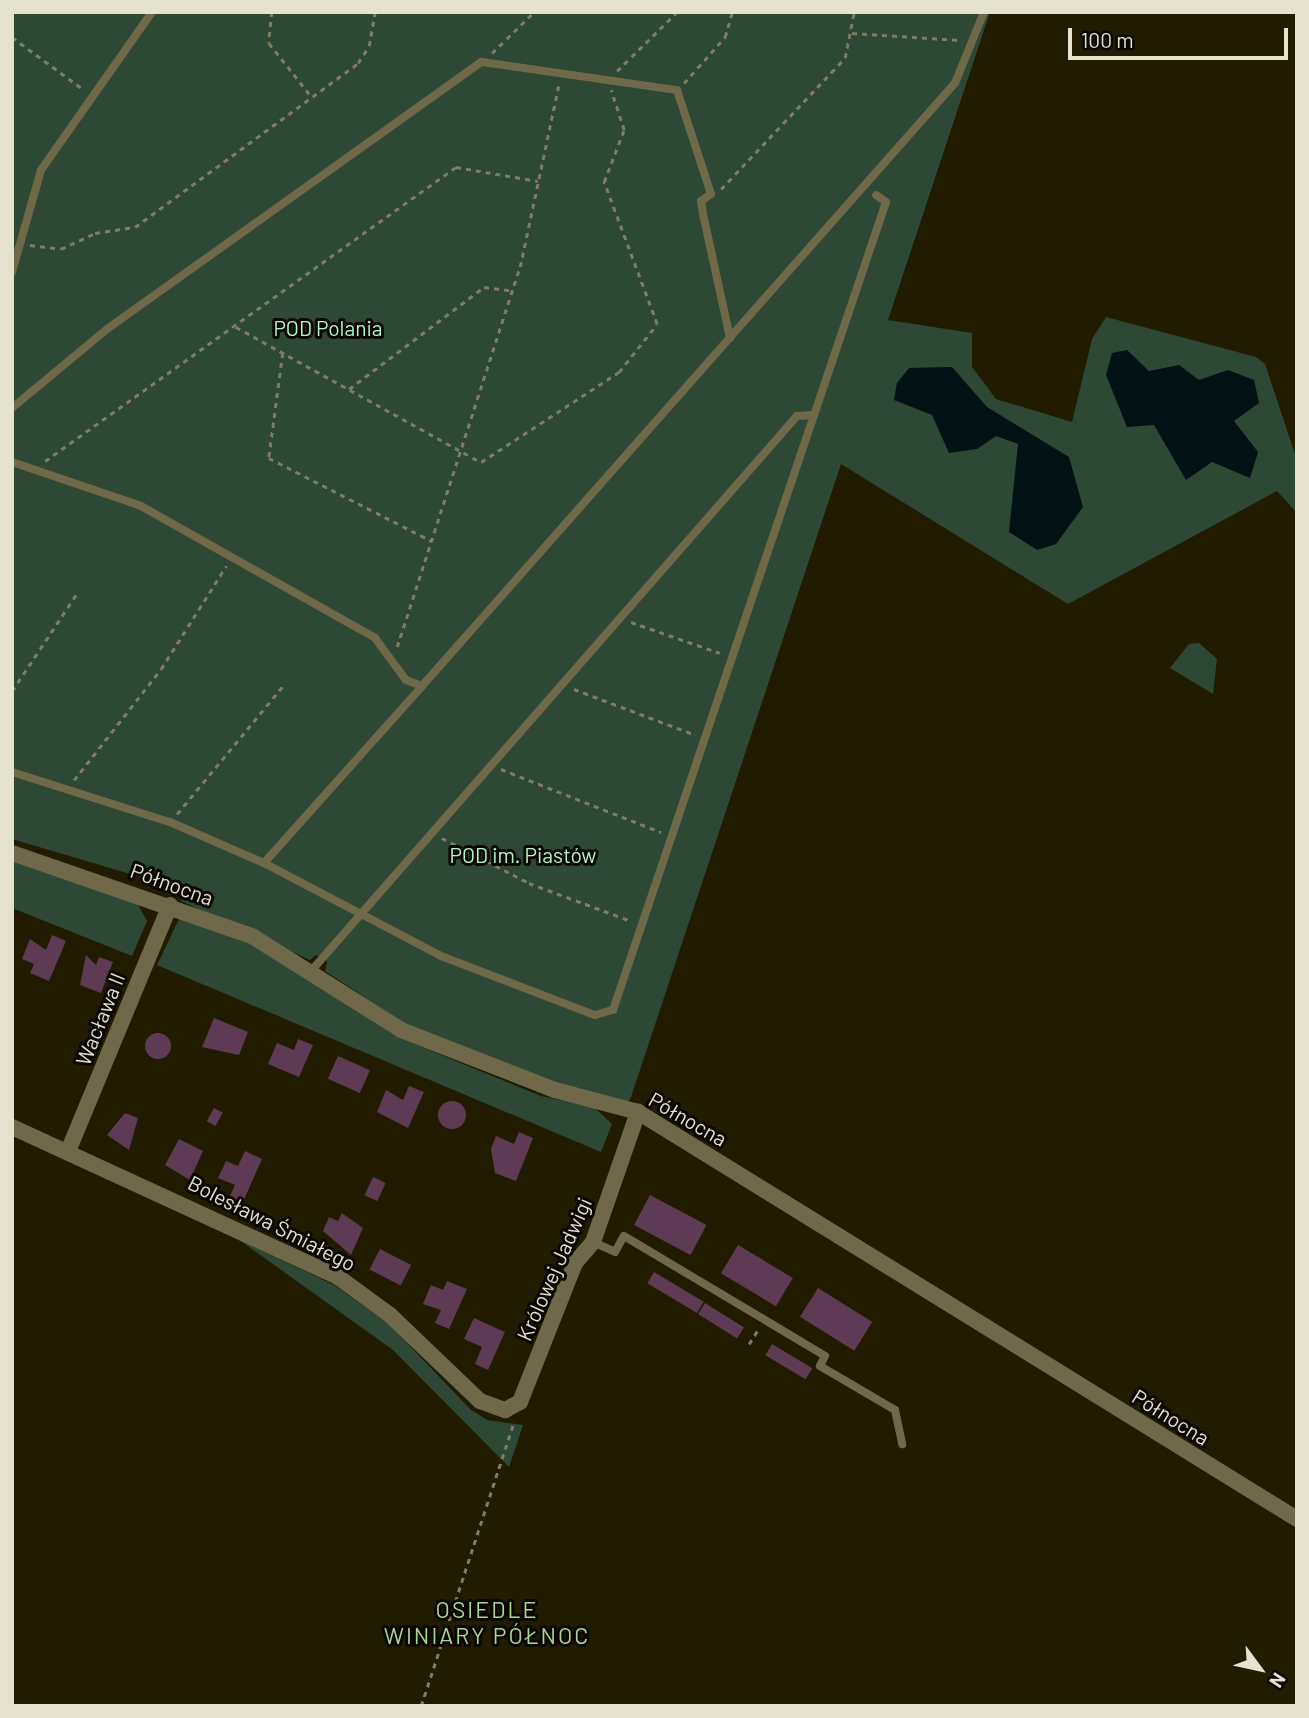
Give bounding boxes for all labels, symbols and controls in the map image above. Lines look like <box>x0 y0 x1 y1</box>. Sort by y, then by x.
scale bar <box>1071 14 1292 58</box>
text: 100 m <box>1081 27 1134 52</box>
park label: POD Polania <box>273 315 383 341</box>
park label: POD im. Piastów <box>450 842 596 868</box>
street label: Północna <box>127 857 217 911</box>
street label: Wacława II <box>70 969 130 1069</box>
street label: Północna <box>644 1087 732 1151</box>
street label: Bolesława Śmiałego <box>184 1170 360 1276</box>
street label: Królowej Jadwigi <box>511 1193 597 1345</box>
street label: Północna <box>1128 1384 1214 1450</box>
district label: OSIEDLE WINIARY PÓŁNOC <box>385 1595 589 1649</box>
north arrow <box>1225 1634 1295 1704</box>
text: N <box>1265 1669 1291 1692</box>

